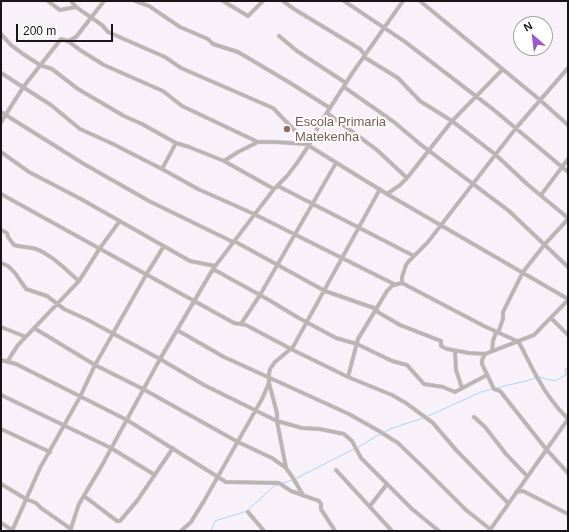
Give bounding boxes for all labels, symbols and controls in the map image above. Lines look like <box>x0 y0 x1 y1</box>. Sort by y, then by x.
scale bar <box>18 16 115 42</box>
north arrow <box>513 16 553 56</box>
text: N <box>522 19 534 33</box>
text: 200 m <box>23 24 56 38</box>
place label: Escola Primaria Matekenha <box>295 114 386 145</box>
marker: Escola Primaria Matekenha <box>282 124 292 134</box>

